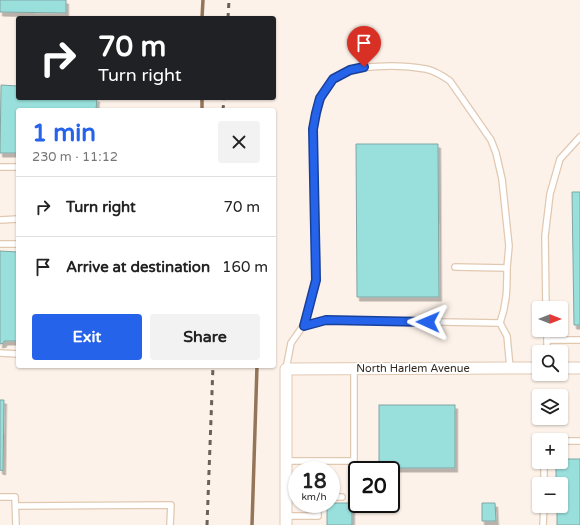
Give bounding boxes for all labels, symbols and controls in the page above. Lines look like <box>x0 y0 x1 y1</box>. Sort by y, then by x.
pin <box>347 26 381 67</box>
text: 70 m <box>98 30 166 64</box>
icon: right <box>32 32 84 84</box>
icon: arrive <box>353 32 375 54</box>
text: Turn right <box>98 64 182 86</box>
text: 1 min <box>32 119 96 148</box>
button: close <box>218 121 260 163</box>
text: 230 m · 11:12 <box>32 149 118 165</box>
icon: right <box>32 196 54 218</box>
text: Turn right <box>66 198 136 216</box>
text: 70 m <box>223 198 260 216</box>
icon: arrive <box>32 256 54 278</box>
text: Arrive at destination <box>66 258 210 276</box>
text: 160 m <box>222 258 268 276</box>
position arrow <box>407 301 449 343</box>
north arrow <box>532 301 568 337</box>
map controls <box>532 301 568 513</box>
button: Exit <box>32 314 142 360</box>
button: Share <box>150 314 260 360</box>
button: search <box>532 345 568 381</box>
street label: North Harlem Avenue <box>356 362 470 375</box>
button: layers <box>532 389 568 425</box>
button: + <box>532 433 568 469</box>
speed limit sign: 20 <box>348 461 400 513</box>
text: 18 <box>301 470 327 494</box>
button: − <box>532 477 568 513</box>
text: km/h <box>301 491 327 503</box>

